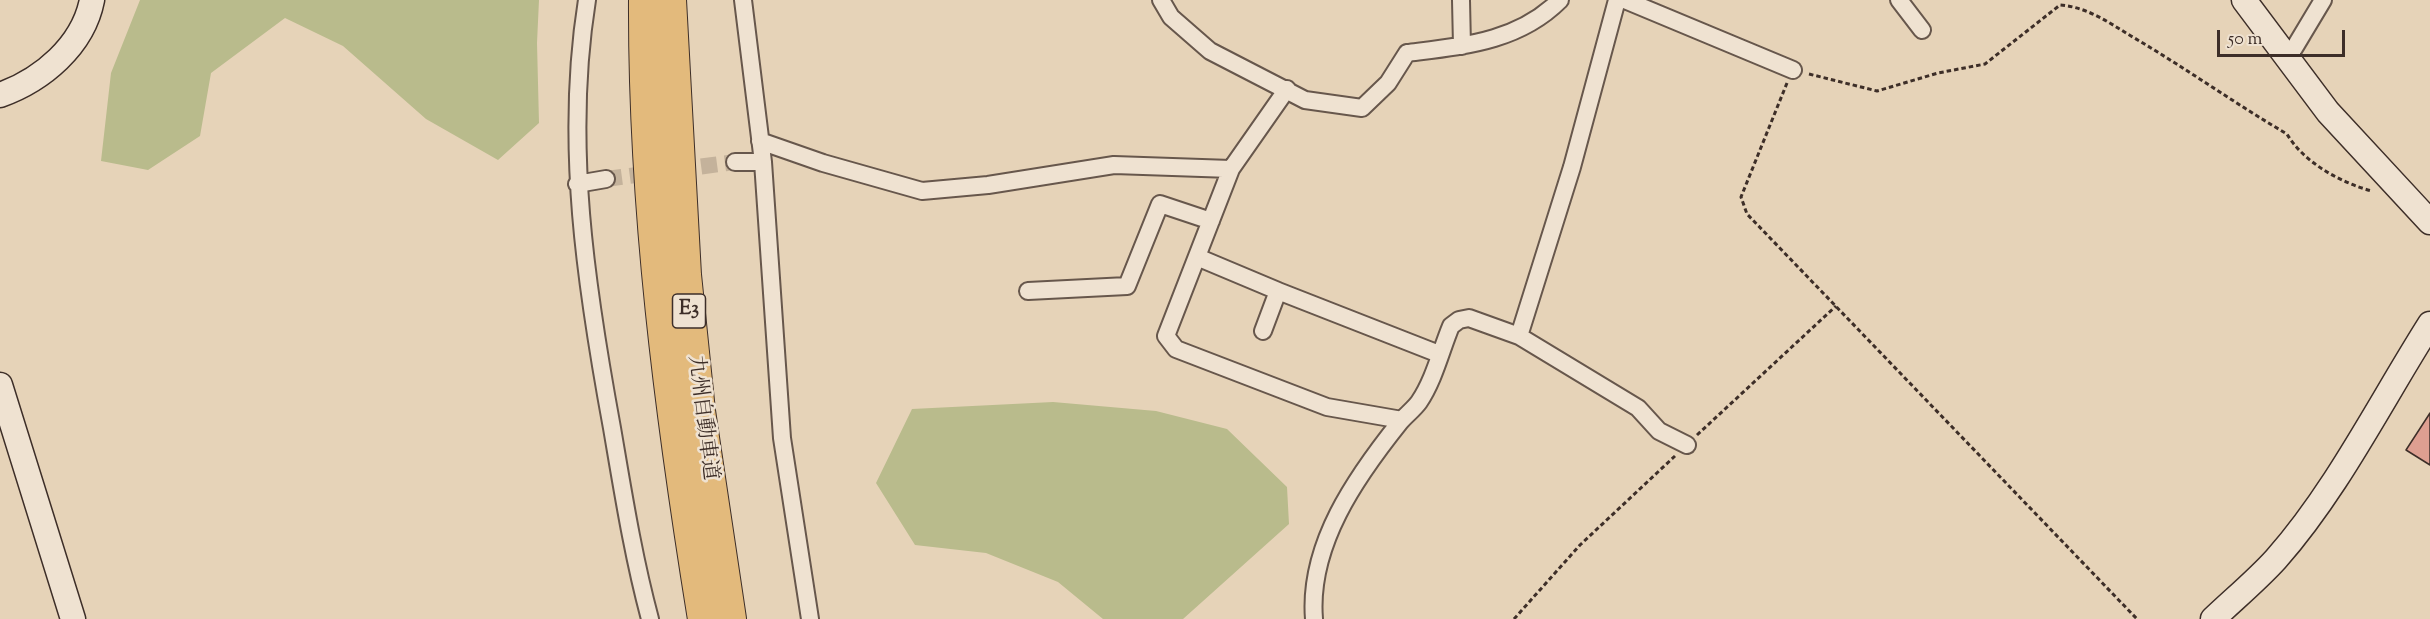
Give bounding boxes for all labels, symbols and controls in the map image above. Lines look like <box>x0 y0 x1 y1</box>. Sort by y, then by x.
scale bar <box>2220 18 2348 56</box>
text: 50 m <box>2228 27 2262 53</box>
road number: E3 <box>672 294 706 328</box>
street label: 九州自動車道 <box>681 354 721 482</box>

